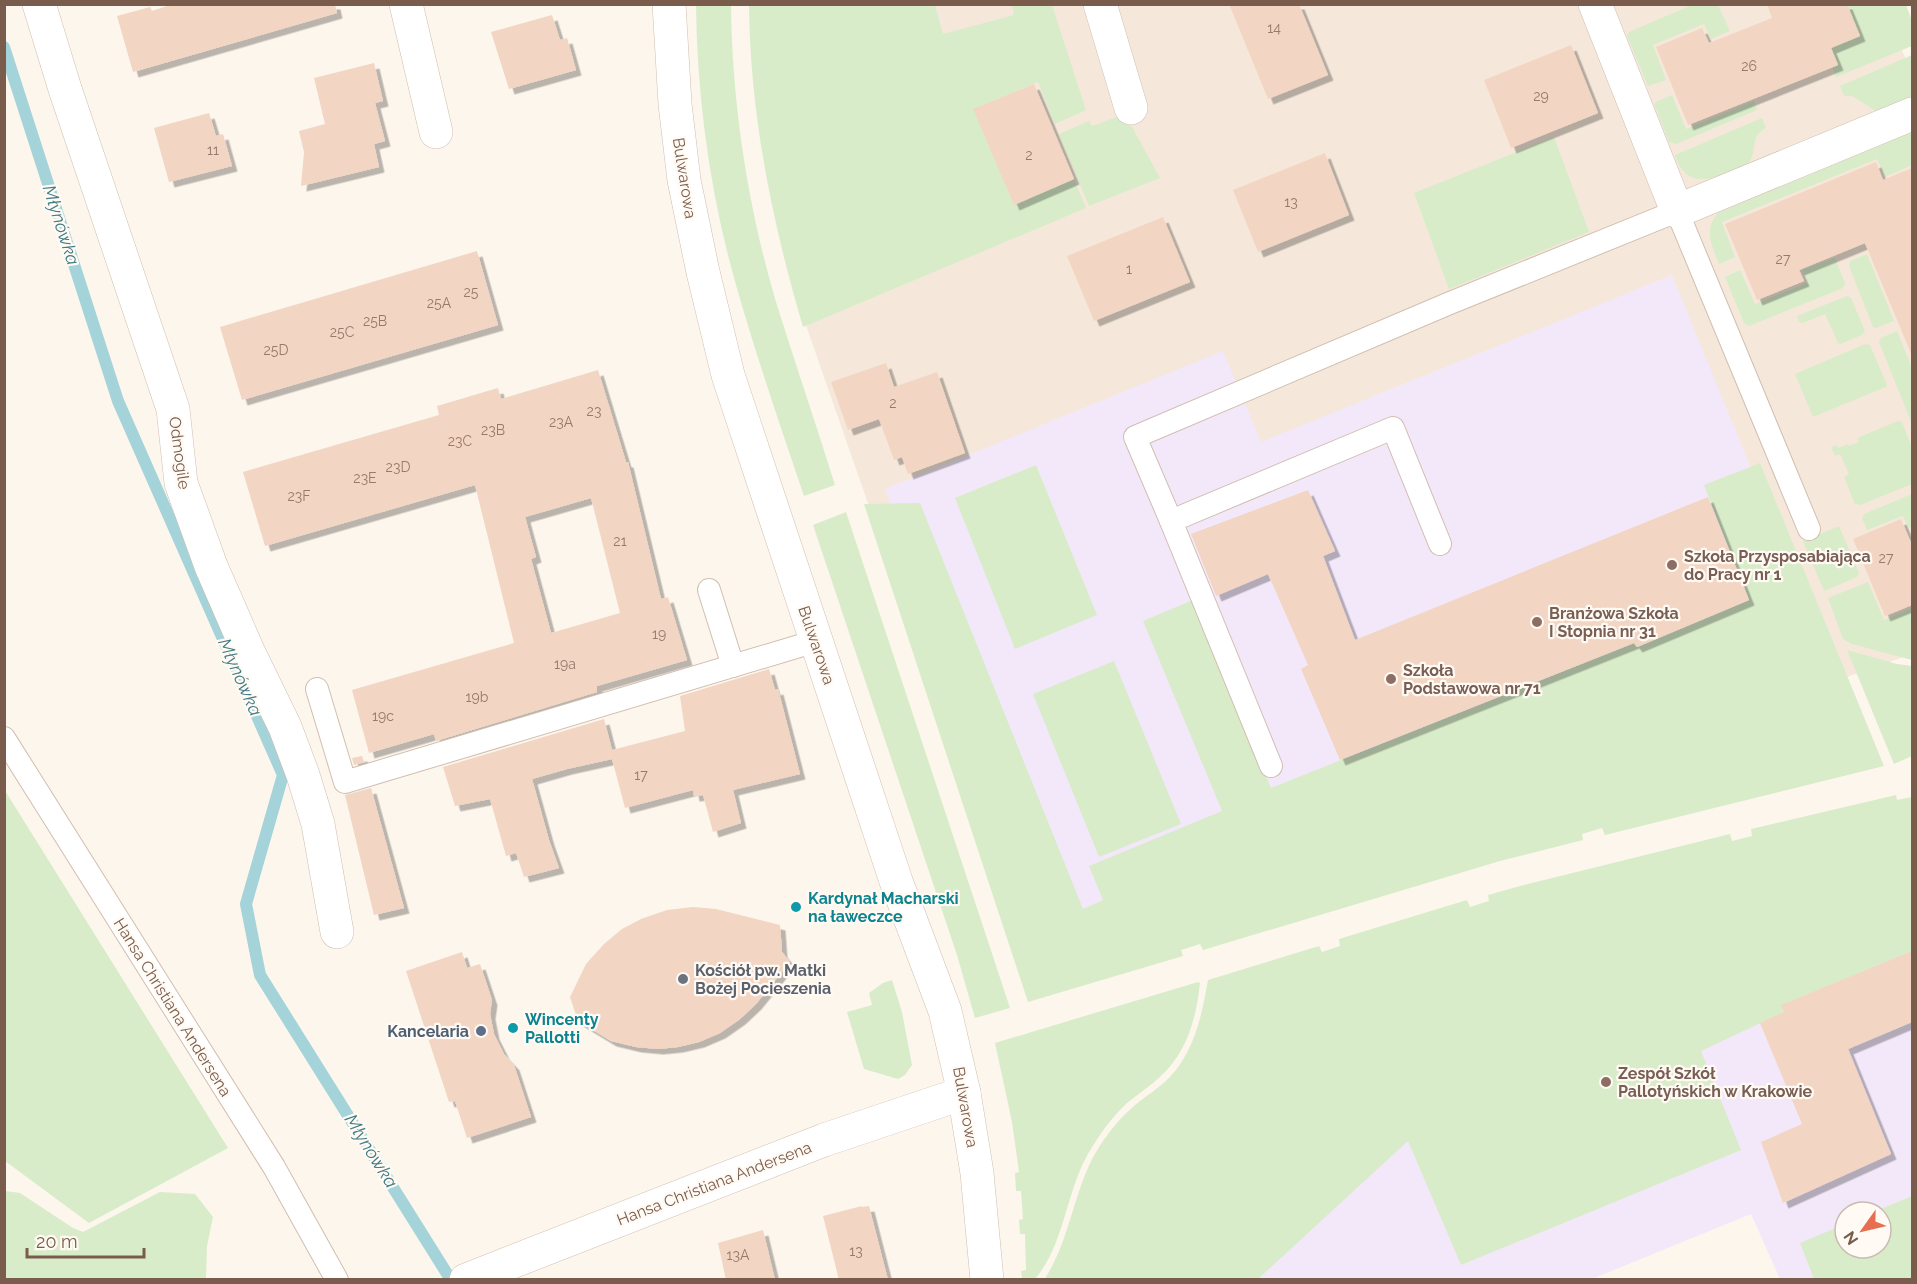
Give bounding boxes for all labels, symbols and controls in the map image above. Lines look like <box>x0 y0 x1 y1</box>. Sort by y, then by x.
house number: 14 <box>1267 20 1281 36</box>
house number: 26 <box>1741 58 1757 74</box>
house number: 29 <box>1533 88 1549 104</box>
street label: Bulwarowa <box>669 136 700 220</box>
house number: 11 <box>207 142 219 158</box>
house number: 2 <box>1025 147 1033 163</box>
water label: Młynówka <box>39 182 84 268</box>
house number: 13 <box>1284 194 1298 210</box>
house number: 27 <box>1776 251 1791 267</box>
house number: 1 <box>1126 261 1132 277</box>
house number: 25 <box>464 284 479 300</box>
house number: 25A <box>427 295 452 311</box>
house number: 25B <box>363 313 387 329</box>
house number: 25C <box>330 324 355 340</box>
house number: 25D <box>264 342 288 358</box>
house number: 2 <box>889 395 897 411</box>
house number: 23 <box>587 403 601 419</box>
house number: 23A <box>549 414 574 430</box>
street label: Odmogile <box>165 415 194 491</box>
house number: 23B <box>481 422 505 438</box>
house number: 23C <box>448 433 473 449</box>
house number: 23D <box>386 459 410 475</box>
house number: 23E <box>353 470 377 486</box>
house number: 23F <box>287 488 311 504</box>
house number: 21 <box>613 533 627 549</box>
place label: Szkoła Przysposabiająca do Pracy nr 1 <box>1684 547 1871 584</box>
house number: 27 <box>1879 550 1894 566</box>
marker: Szkoła Przysposabiająca do Pracy nr 1 <box>1665 558 1679 572</box>
street label: Bulwarowa <box>794 603 839 687</box>
place label: Branżowa Szkoła I Stopnia nr 31 <box>1549 604 1679 641</box>
marker: Branżowa Szkoła I Stopnia nr 31 <box>1530 615 1544 629</box>
house number: 19 <box>652 626 666 642</box>
water label: Młynówka <box>214 635 267 719</box>
house number: 19a <box>554 656 576 672</box>
place label: Szkoła Podstawowa nr 71 <box>1403 661 1541 698</box>
marker: Szkoła Podstawowa nr 71 <box>1384 672 1398 686</box>
house number: 19b <box>466 689 489 705</box>
house number: 19c <box>372 708 394 724</box>
house number: 17 <box>634 767 648 783</box>
place label: Kardynał Macharski na ławeczce <box>808 889 959 926</box>
marker: Kardynał Macharski na ławeczce <box>789 900 803 914</box>
street label: Hansa Christiana Andersena <box>110 914 235 1100</box>
place label: Kościół pw. Matki Bożej Pocieszenia <box>695 961 831 998</box>
marker: Kościół pw. Matki Bożej Pocieszenia <box>676 972 690 986</box>
place label: Wincenty Pallotti <box>525 1010 599 1047</box>
marker: Wincenty Pallotti <box>506 1021 520 1035</box>
place label: Kancelaria <box>387 1022 469 1041</box>
marker: Kancelaria <box>474 1024 488 1038</box>
place label: Zespół Szkół Pallotyńskich w Krakowie <box>1618 1064 1813 1101</box>
street label: Bulwarowa <box>949 1065 982 1149</box>
marker: Zespół Szkół Pallotyńskich w Krakowie <box>1599 1075 1613 1089</box>
water label: Młynówka <box>341 1110 402 1192</box>
street label: Hansa Christiana Andersena <box>614 1138 814 1229</box>
north arrow <box>1833 1200 1893 1260</box>
scale bar <box>27 1221 144 1259</box>
text: N <box>1840 1228 1862 1248</box>
text: 20 m <box>36 1231 78 1252</box>
house number: 13 <box>849 1243 863 1259</box>
house number: 13A <box>727 1247 750 1263</box>

